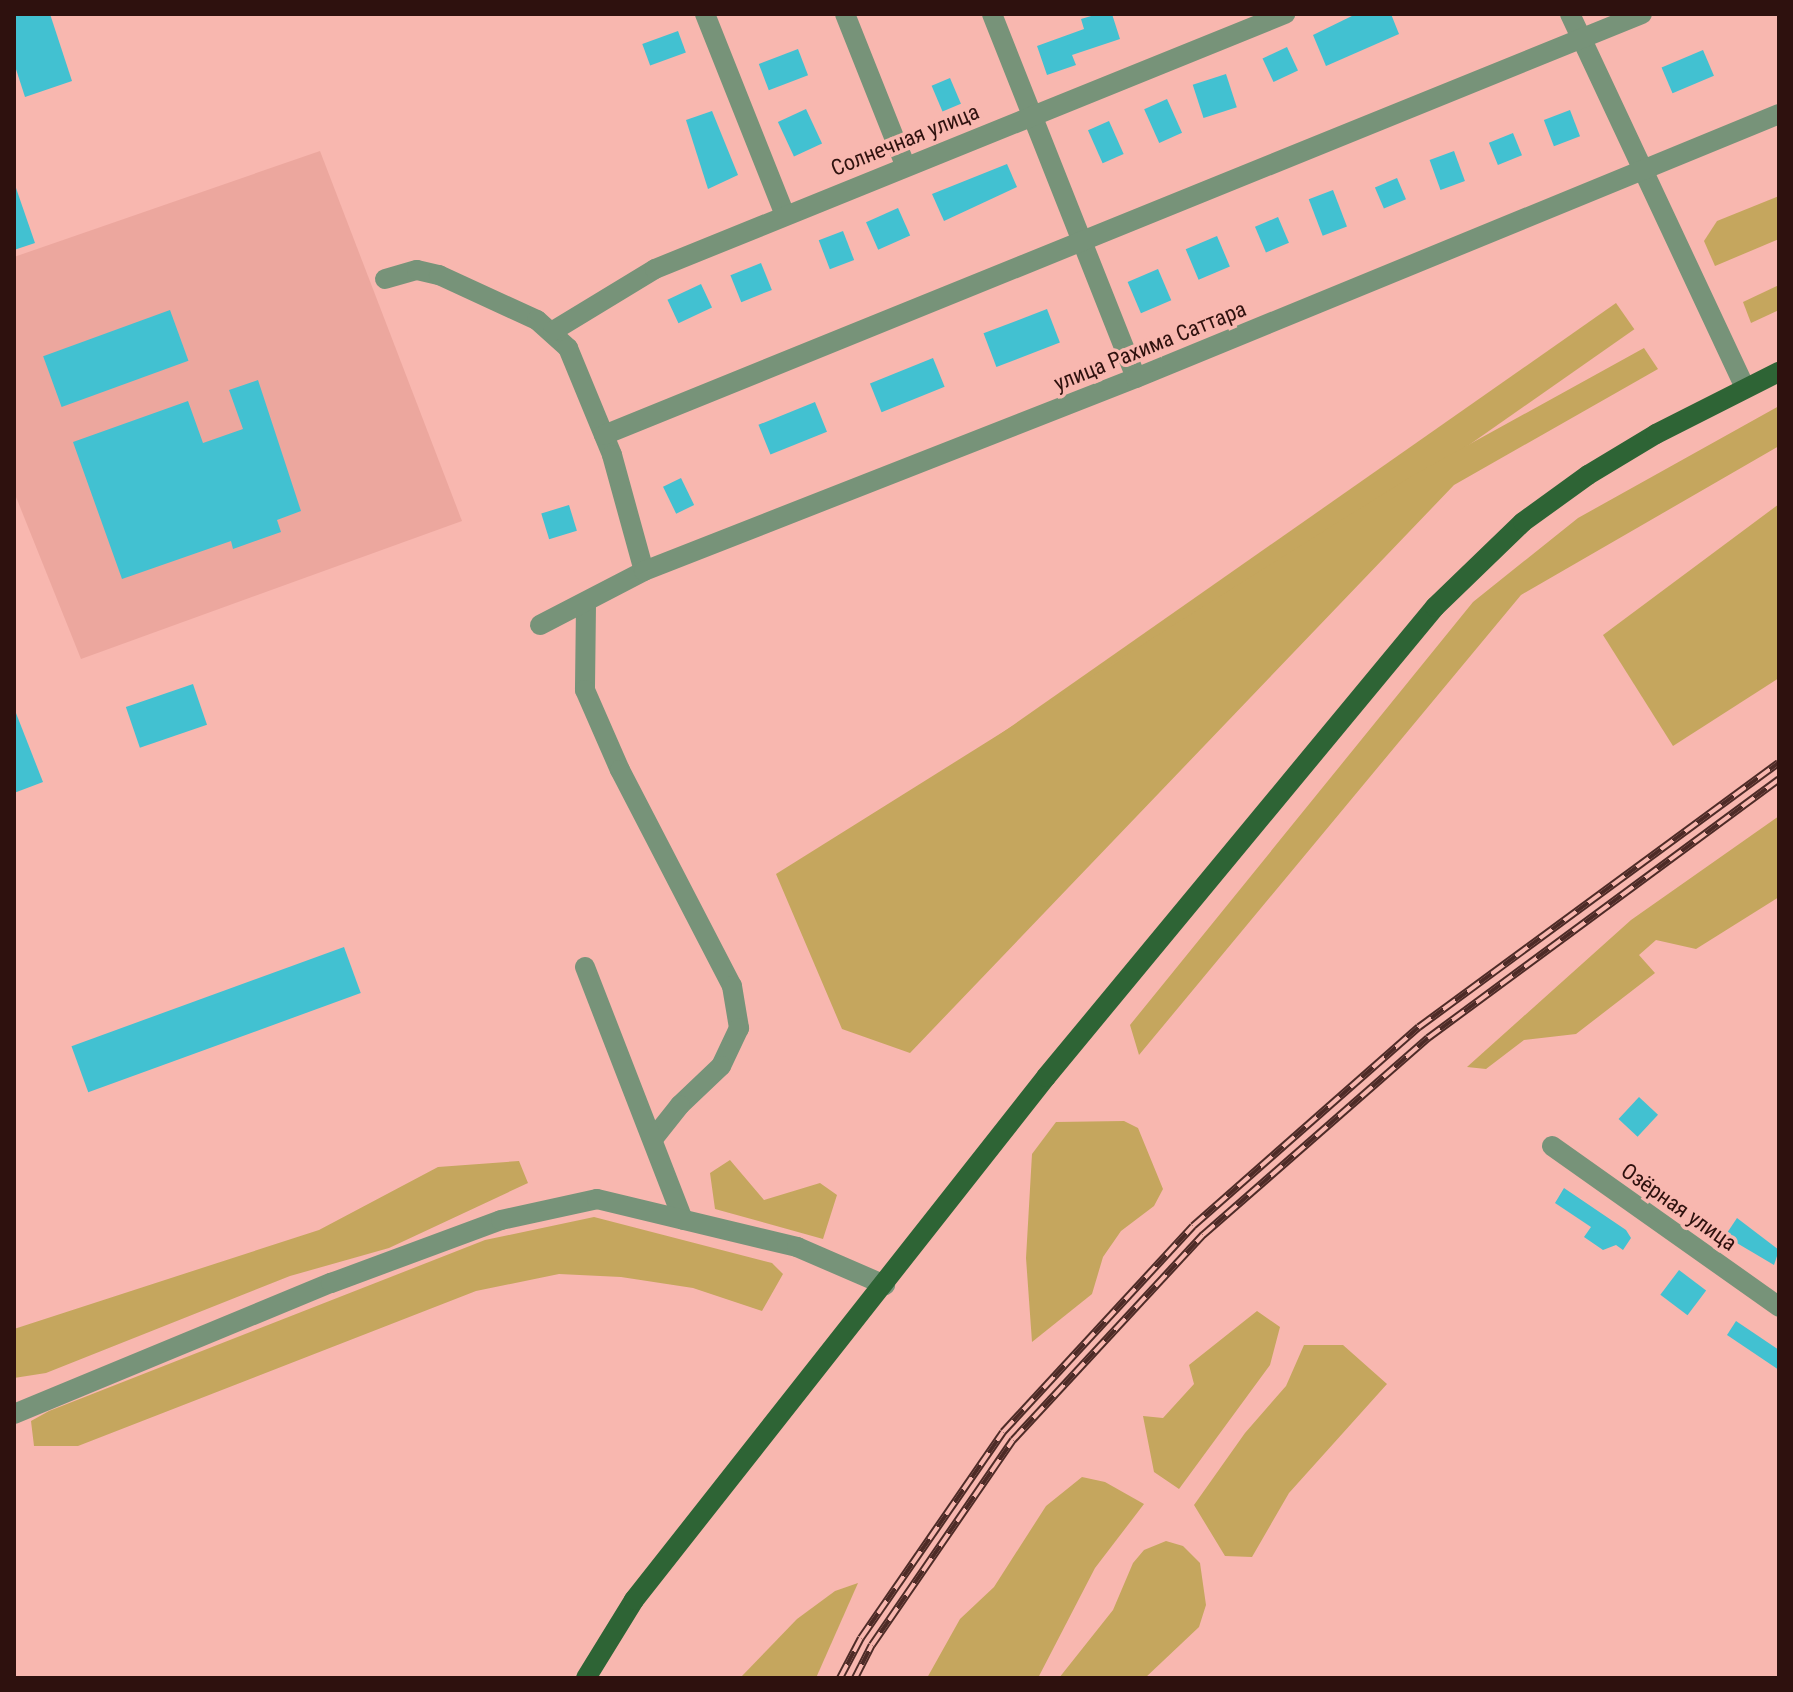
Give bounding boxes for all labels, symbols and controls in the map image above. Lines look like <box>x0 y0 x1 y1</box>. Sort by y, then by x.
street label: Солнечная улица <box>827 98 983 182</box>
street label: улица Рахима Саттара <box>1050 295 1250 397</box>
street label: Озёрная улица <box>1616 1158 1742 1256</box>

